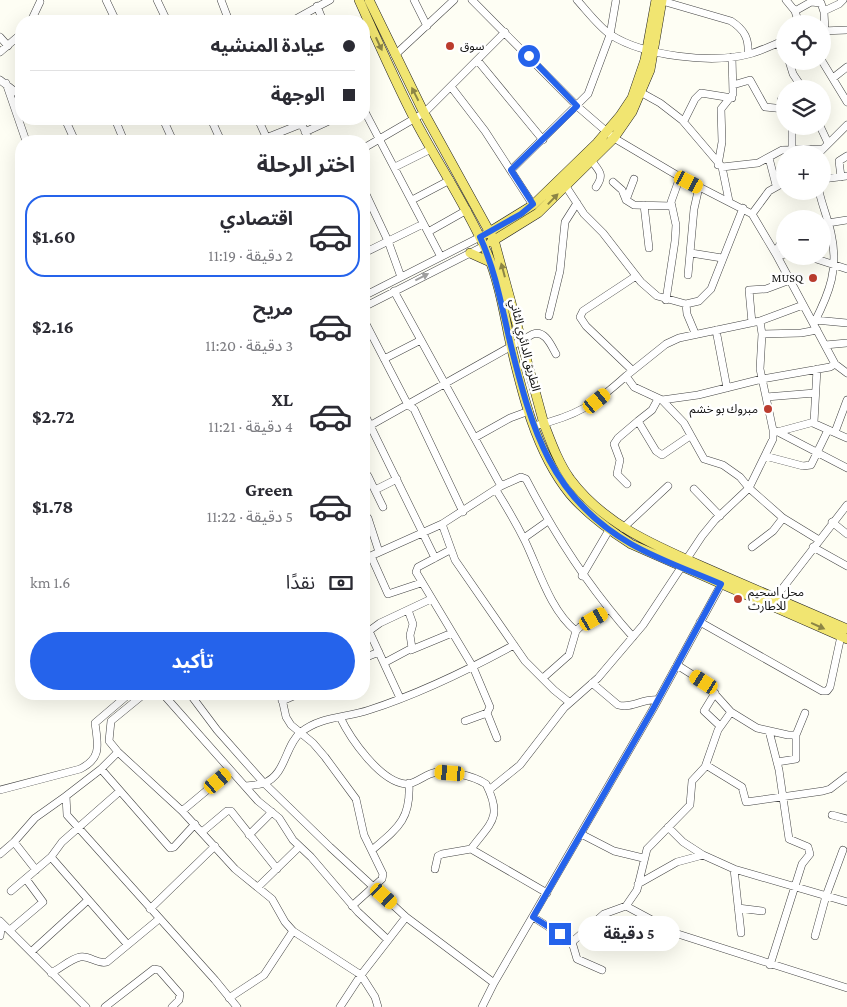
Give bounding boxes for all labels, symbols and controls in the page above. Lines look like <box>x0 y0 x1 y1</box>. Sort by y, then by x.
map controls <box>776 15 831 265</box>
button: locate <box>776 15 831 70</box>
text: عيادة المنشيه <box>210 35 325 56</box>
one-way arrow <box>376 37 384 51</box>
place label: سوق <box>460 39 484 53</box>
marker: سوق <box>444 40 456 52</box>
route start <box>518 45 540 67</box>
button: layers <box>776 80 831 135</box>
text: الوجهة <box>271 84 325 105</box>
one-way arrow <box>410 87 418 101</box>
button: + <box>776 145 831 200</box>
text: اختر الرحلة <box>257 152 355 177</box>
car <box>672 169 705 195</box>
one-way arrow <box>547 193 559 205</box>
text: اقتصادي <box>220 208 293 229</box>
button: − <box>776 210 831 265</box>
icon: car <box>308 214 353 259</box>
text: $1.60 <box>32 226 76 247</box>
text: 2 دقيقة · 11:19 <box>208 247 293 264</box>
one-way arrow <box>499 262 507 277</box>
place label: MUSQ <box>772 271 804 285</box>
one-way arrow <box>415 272 430 281</box>
marker: MUSQ <box>807 272 819 284</box>
street label: الطريق الدائري الثاني <box>504 297 543 394</box>
text: مريح <box>253 298 293 319</box>
icon: car <box>308 304 353 349</box>
text: $2.16 <box>32 316 74 337</box>
text: 3 دقيقة · 11:20 <box>205 337 293 354</box>
car <box>580 386 613 416</box>
text: XL <box>272 389 293 410</box>
icon: car <box>308 394 353 439</box>
place label: مبروك بو خشم <box>689 402 758 418</box>
marker: مبروك بو خشم <box>762 403 774 415</box>
text: $2.72 <box>32 406 75 427</box>
text: 4 دقيقة · 11:21 <box>208 418 293 435</box>
text: Green <box>245 479 293 500</box>
icon: car <box>308 484 353 529</box>
text: $1.78 <box>32 496 73 517</box>
text: 5 دقيقة · 11:22 <box>207 508 293 525</box>
icon: cash <box>327 569 355 597</box>
text: نقدًا <box>286 572 315 593</box>
text: 1.6 km <box>30 574 70 591</box>
place label: محل اسحيم للاطارت <box>748 585 804 613</box>
marker: محل اسحيم للاطارت <box>732 593 744 605</box>
car <box>577 605 610 633</box>
one-way arrow <box>811 622 825 630</box>
button: تأكيد <box>30 632 355 690</box>
car <box>687 668 720 696</box>
car <box>434 764 465 782</box>
car <box>201 766 234 796</box>
car <box>367 880 400 912</box>
callout: 5 دقيقة <box>578 916 680 952</box>
route end <box>549 923 571 945</box>
text: 5 دقيقة <box>603 925 655 942</box>

